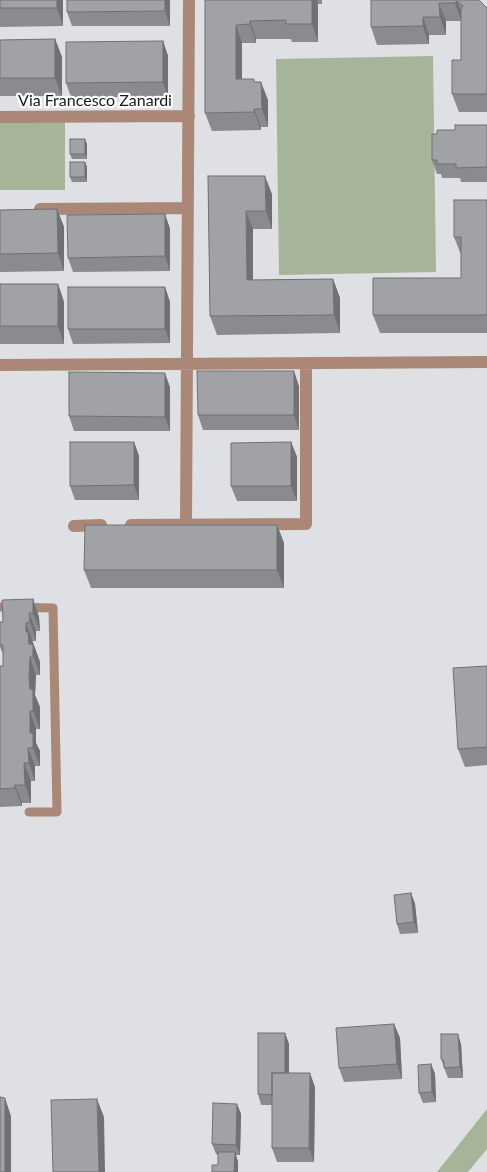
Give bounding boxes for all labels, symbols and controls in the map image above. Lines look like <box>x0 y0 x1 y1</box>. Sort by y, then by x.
street label: Via Francesco Zanardi <box>18 91 172 111</box>

